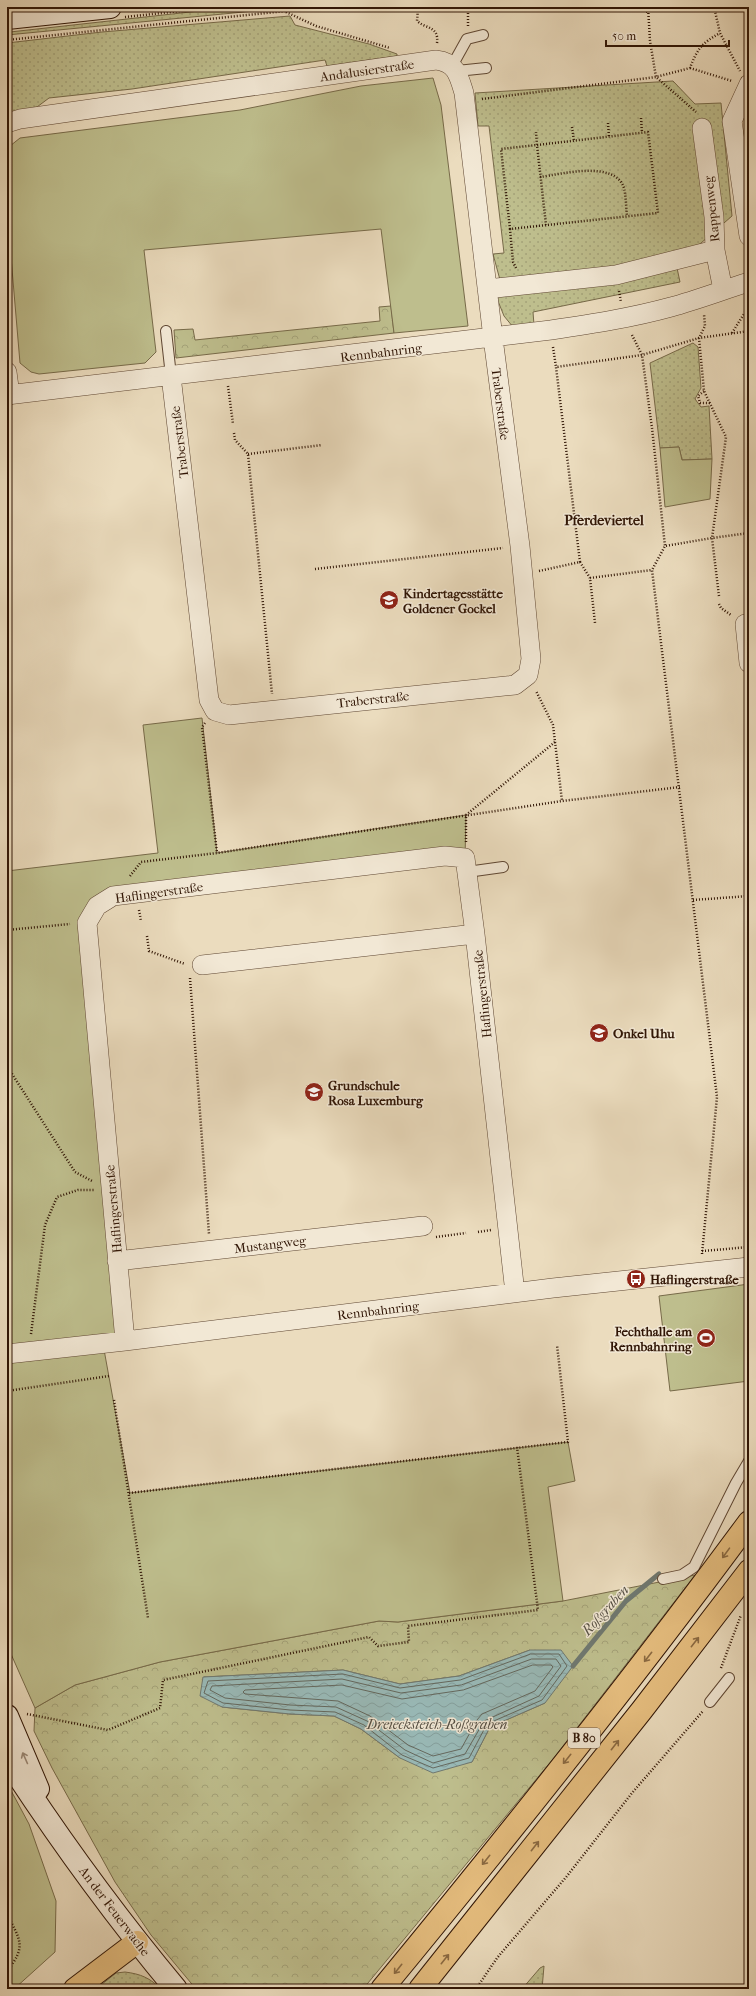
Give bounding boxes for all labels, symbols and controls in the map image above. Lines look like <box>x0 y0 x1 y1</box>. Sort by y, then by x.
scale bar <box>606 22 729 48</box>
text: 50 m <box>612 29 636 43</box>
street label: Andalusierstraße <box>318 56 416 85</box>
street label: Rappenweg <box>700 174 722 243</box>
street label: Rennbahnring <box>339 340 424 365</box>
street label: Traberstraße <box>489 367 512 442</box>
street label: Traberstraße <box>168 404 191 479</box>
district label: Pferdeviertel <box>564 512 644 529</box>
place label: Kindertagesstätte Goldener Gockel <box>403 586 503 616</box>
school or university icon: Kindertagesstätte Goldener Gockel <box>378 589 400 611</box>
street label: Traberstraße <box>336 688 411 711</box>
street label: Haflingerstraße <box>114 879 205 906</box>
street label: Haflingerstraße <box>470 949 495 1039</box>
school or university icon: Onkel Uhu <box>588 1022 610 1044</box>
place label: Onkel Uhu <box>613 1026 675 1041</box>
place label: Grundschule Rosa Luxemburg <box>328 1078 424 1109</box>
school or university icon: Grundschule Rosa Luxemburg <box>303 1081 325 1103</box>
street label: Haflingerstraße <box>102 1164 125 1254</box>
street label: Mustangweg <box>233 1233 308 1256</box>
bus stop icon: Haflingerstraße <box>625 1268 647 1290</box>
place label: Haflingerstraße <box>650 1272 739 1288</box>
street label: Rennbahnring <box>336 1298 421 1323</box>
place label: Fechthalle am Rennbahnring <box>610 1324 693 1355</box>
sports icon: Fechthalle am Rennbahnring <box>695 1327 717 1349</box>
one-way arrow <box>722 1547 730 1558</box>
water label: Roßgraben <box>578 1582 632 1640</box>
one-way arrow <box>691 1637 700 1648</box>
one-way arrow <box>644 1651 652 1662</box>
water label: Dreiecksteich-Roßgraben <box>366 1716 507 1733</box>
road number: B 80 <box>568 1728 600 1748</box>
one-way arrow <box>611 1739 620 1750</box>
one-way arrow <box>21 1752 28 1764</box>
one-way arrow <box>563 1753 572 1764</box>
one-way arrow <box>530 1841 539 1852</box>
one-way arrow <box>482 1855 491 1866</box>
street label: An der Feuerwache <box>75 1863 153 1959</box>
one-way arrow <box>440 1953 449 1964</box>
one-way arrow <box>394 1964 403 1975</box>

